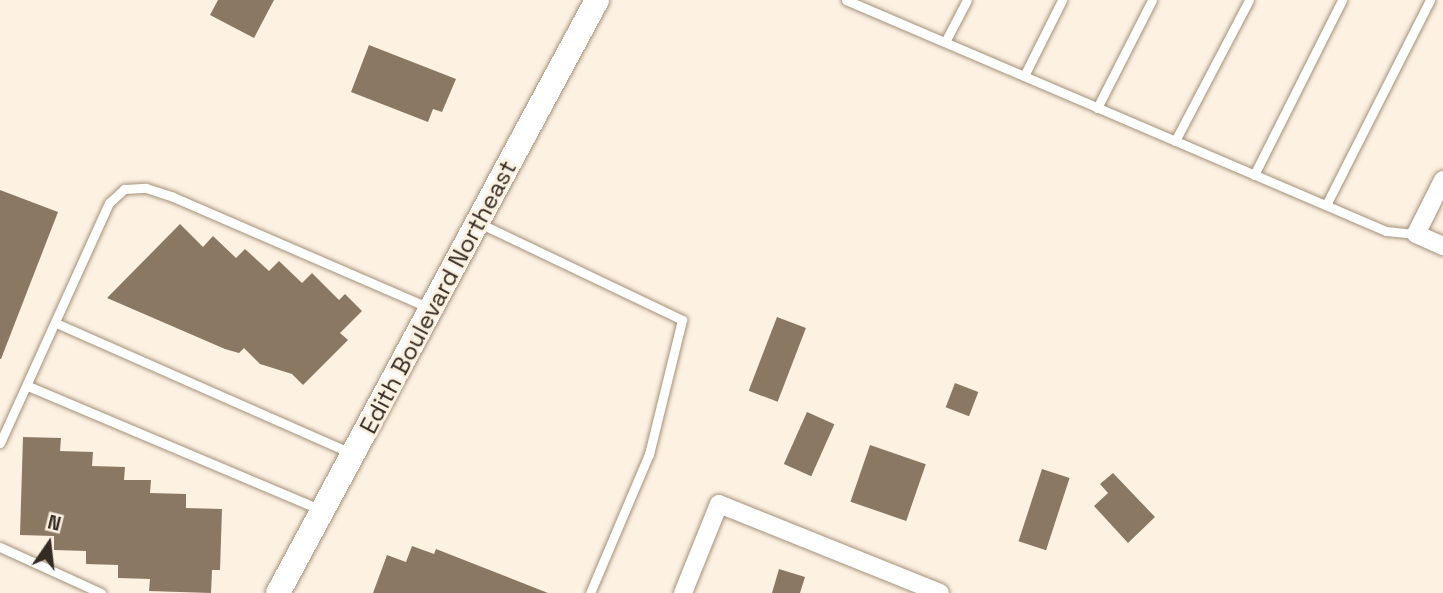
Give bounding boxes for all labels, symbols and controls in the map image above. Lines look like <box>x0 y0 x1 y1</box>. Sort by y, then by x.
street label: Edith Boulevard Northeast <box>354 155 522 439</box>
north arrow <box>14 509 84 579</box>
text: N <box>45 509 63 537</box>

